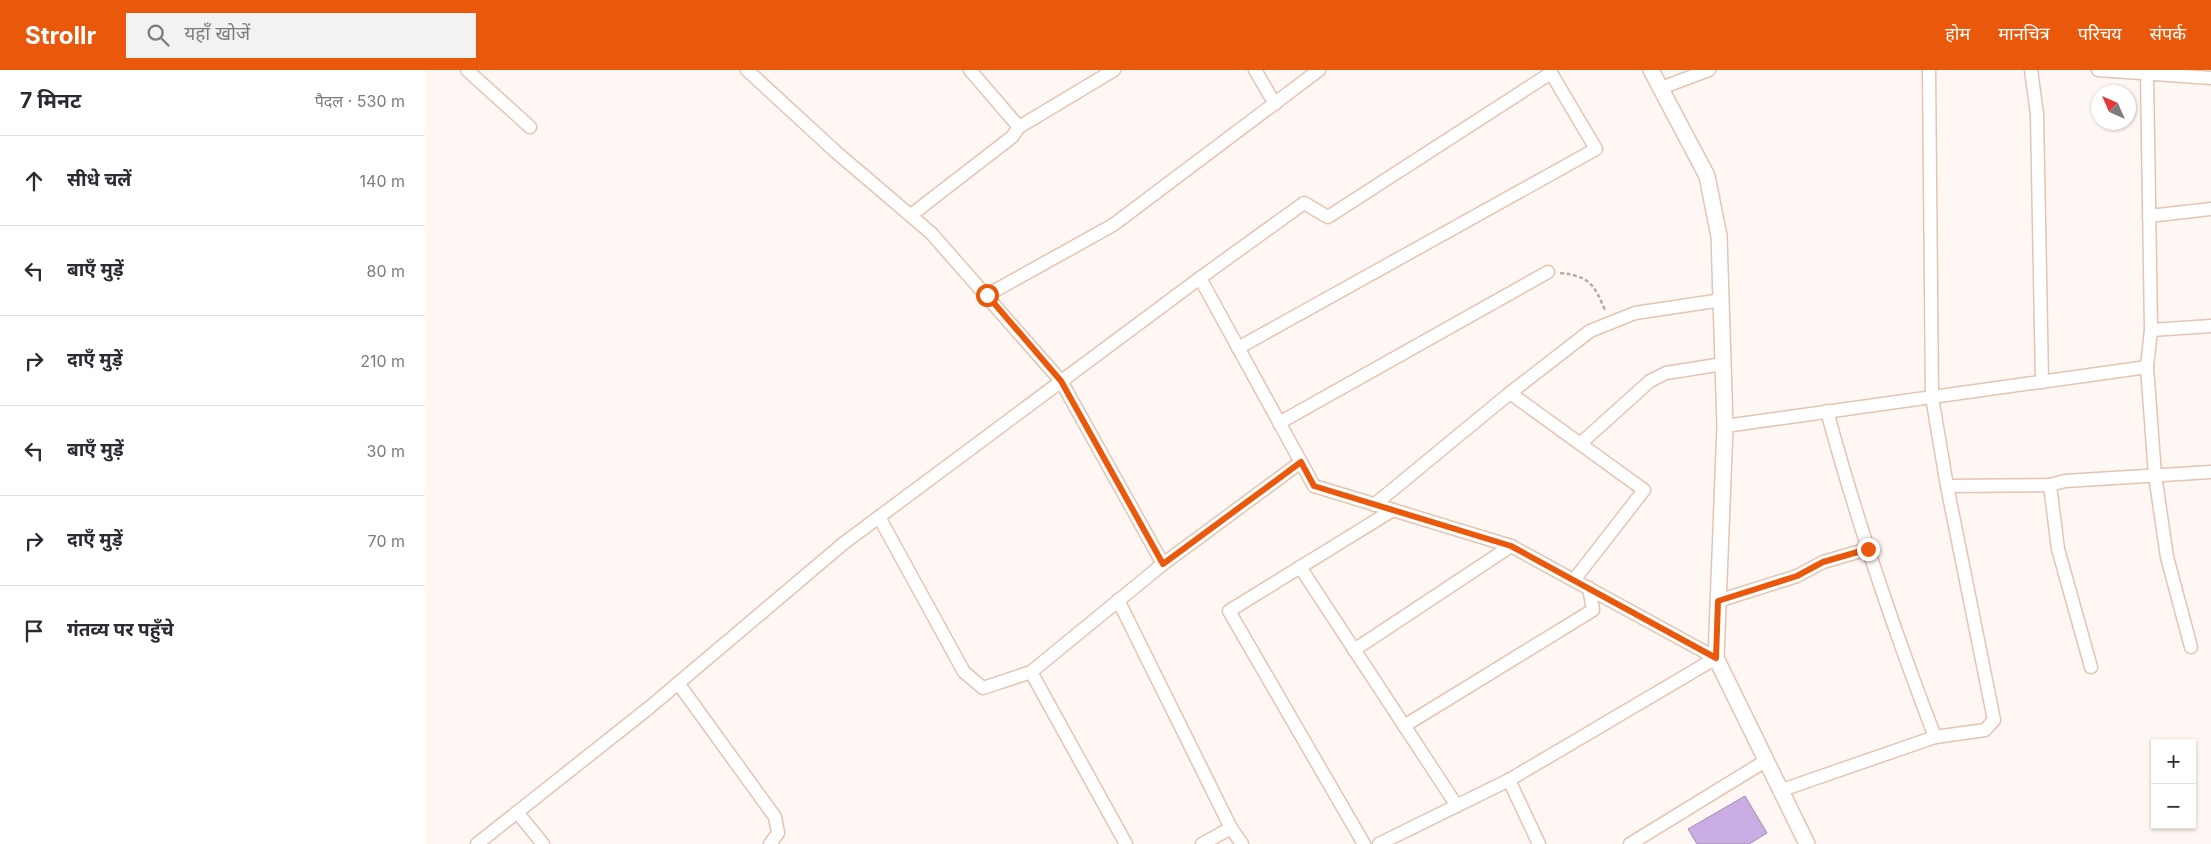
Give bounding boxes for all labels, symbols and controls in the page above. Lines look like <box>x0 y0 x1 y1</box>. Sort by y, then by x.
search box <box>126 13 476 58</box>
text: Strollr <box>25 21 96 50</box>
icon: search <box>144 21 172 49</box>
text: यहाँ खोजें <box>184 22 250 45</box>
text: होम <box>1945 23 1970 44</box>
text: मानचित्र <box>1998 23 2050 44</box>
text: परिचय <box>2078 23 2122 44</box>
text: संपर्क <box>2150 23 2186 44</box>
north arrow <box>2091 85 2136 130</box>
text: 7 मिनट <box>20 88 81 113</box>
text: पैदल · 530 m <box>315 91 405 111</box>
icon: ahead <box>20 167 48 195</box>
text: सीधे चलें <box>67 168 131 191</box>
text: 140 m <box>360 171 405 191</box>
icon: left <box>20 257 48 285</box>
text: बाएँ मुड़ें <box>67 258 124 281</box>
text: 80 m <box>366 261 405 281</box>
route start <box>976 284 999 307</box>
icon: right <box>20 347 48 375</box>
text: दाएँ मुड़ें <box>67 348 123 371</box>
text: 210 m <box>360 351 405 371</box>
icon: left <box>20 437 48 465</box>
text: बाएँ मुड़ें <box>67 438 124 461</box>
text: 30 m <box>367 441 405 461</box>
icon: right <box>20 527 48 555</box>
text: दाएँ मुड़ें <box>67 528 123 551</box>
text: 70 m <box>368 531 405 551</box>
route end <box>1857 538 1880 561</box>
icon: arrive <box>20 617 48 645</box>
text: गंतव्य पर पहुँचे <box>67 618 174 641</box>
map controls <box>2151 739 2196 829</box>
button: + <box>2151 739 2196 784</box>
button: − <box>2151 784 2196 829</box>

